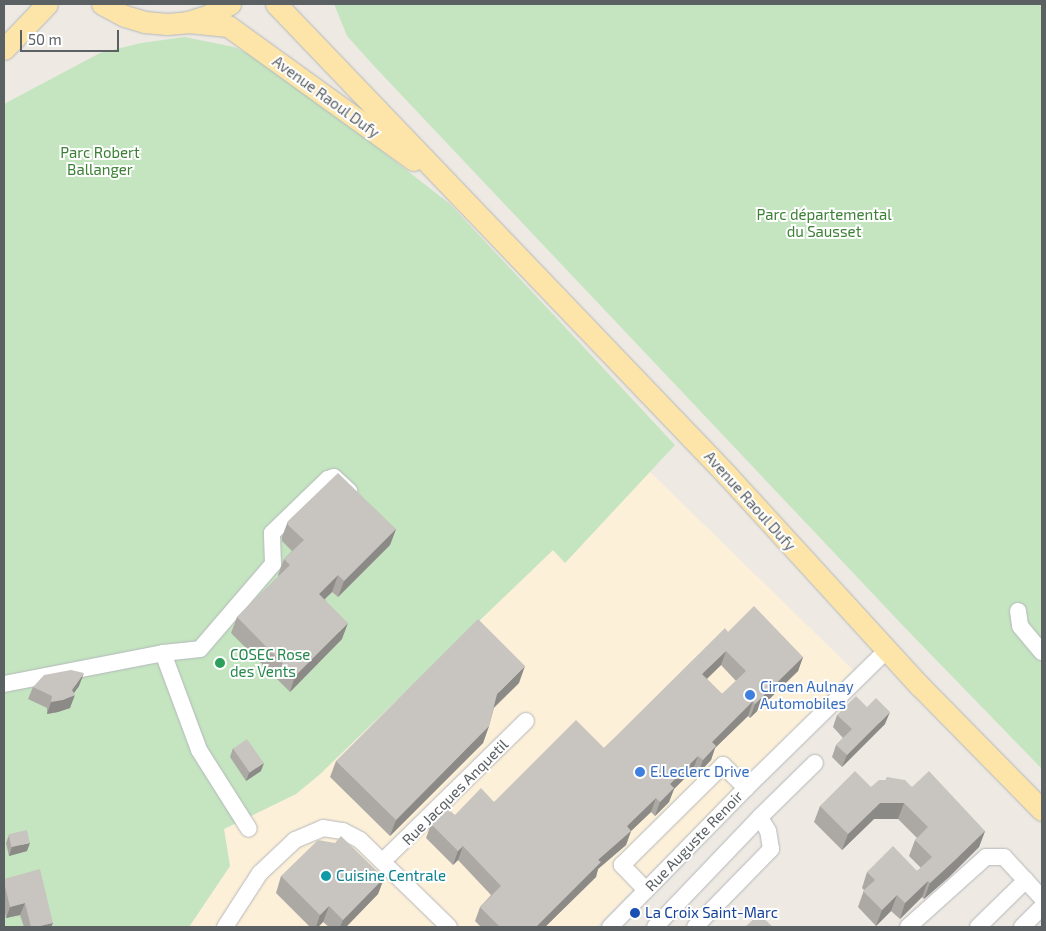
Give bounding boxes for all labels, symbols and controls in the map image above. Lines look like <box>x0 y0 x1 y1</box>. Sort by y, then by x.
scale bar <box>22 20 121 52</box>
text: 50 m <box>28 30 62 48</box>
street label: Avenue Raoul Dufy <box>269 52 383 142</box>
park label: Parc Robert Ballanger <box>60 143 140 178</box>
park label: Parc départemental du Sausset <box>756 205 892 240</box>
street label: Avenue Raoul Dufy <box>700 447 800 555</box>
place label: COSEC Rose des Vents <box>230 645 310 680</box>
marker: COSEC Rose des Vents <box>214 657 226 669</box>
place label: Ciroen Aulnay Automobiles <box>760 677 854 712</box>
marker: Ciroen Aulnay Automobiles <box>744 689 756 701</box>
street label: Rue Jacques Anquetil <box>398 735 512 849</box>
place label: E.Leclerc Drive <box>650 763 750 781</box>
marker: E.Leclerc Drive <box>634 766 646 778</box>
street label: Rue Auguste Renoir <box>641 787 747 895</box>
place label: Cuisine Centrale <box>336 867 446 885</box>
marker: Cuisine Centrale <box>320 870 332 882</box>
place label: La Croix Saint-Marc <box>645 904 778 922</box>
marker: La Croix Saint-Marc <box>629 907 641 919</box>

